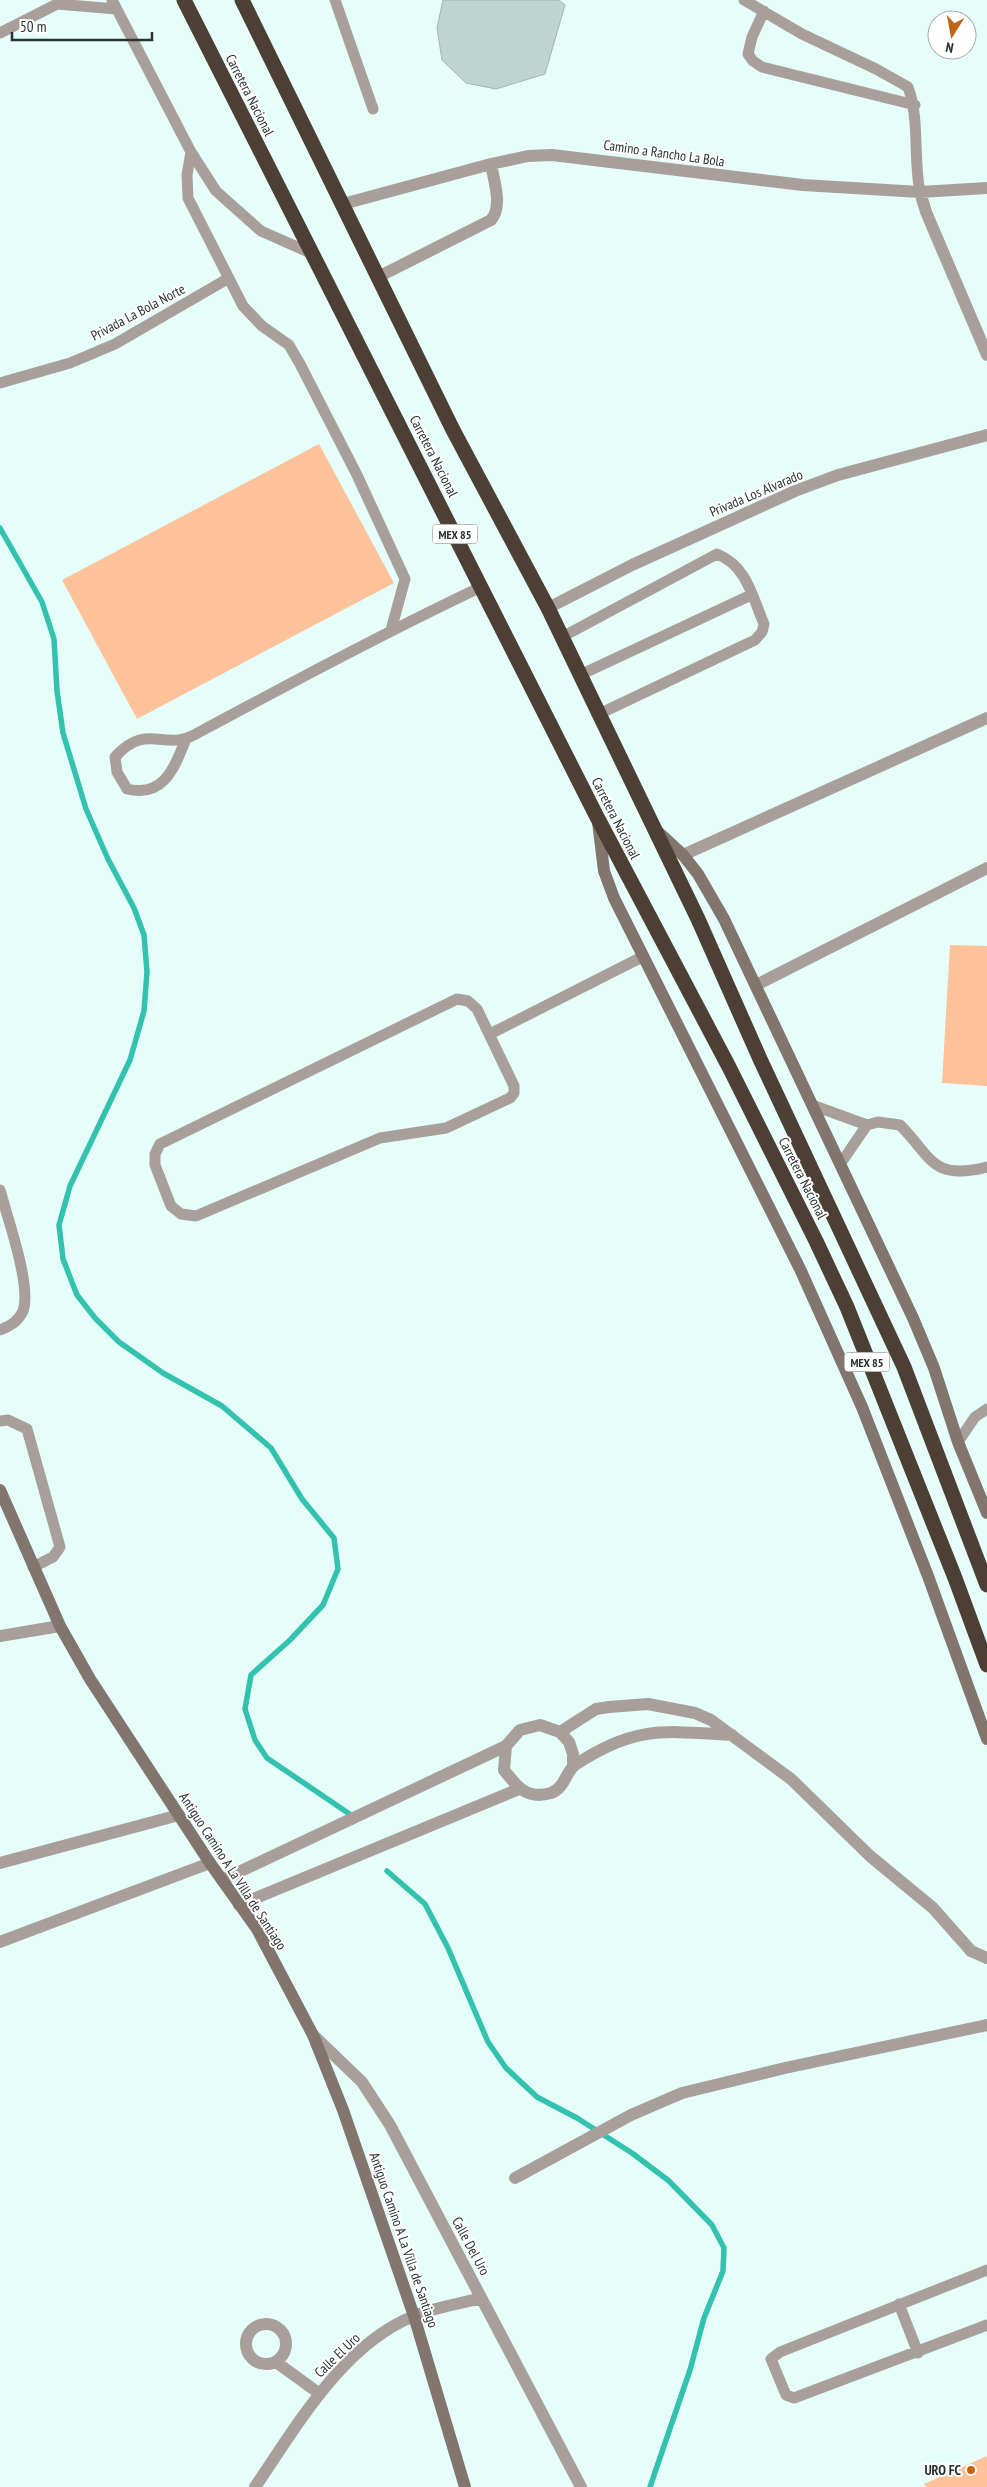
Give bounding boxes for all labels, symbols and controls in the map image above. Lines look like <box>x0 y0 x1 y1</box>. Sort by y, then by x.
scale bar <box>12 10 152 42</box>
north arrow <box>927 10 977 60</box>
text: 50 m <box>20 17 46 36</box>
text: N <box>944 38 955 57</box>
street label: Carretera Nacional <box>222 51 279 140</box>
street label: Camino a Rancho La Bola <box>602 136 726 170</box>
street label: Privada La Bola Norte <box>88 279 189 344</box>
street label: Carretera Nacional <box>406 412 463 501</box>
street label: Privada Los Alvarado <box>707 465 805 521</box>
road number: MEX 85 <box>432 524 478 544</box>
street label: Carretera Nacional <box>588 774 645 863</box>
street label: Carretera Nacional <box>775 1134 832 1223</box>
road number: MEX 85 <box>844 1352 890 1371</box>
street label: Antiguo Camino A La Villa de Santiago <box>175 1789 291 1953</box>
street label: Antiguo Camino A La Villa de Santiago <box>365 2150 443 2330</box>
street label: Calle Del Uro <box>448 2214 494 2278</box>
street label: Calle El Uro <box>310 2329 364 2381</box>
place label: URO FC <box>924 2461 962 2479</box>
marker: URO FC <box>965 2464 977 2476</box>

